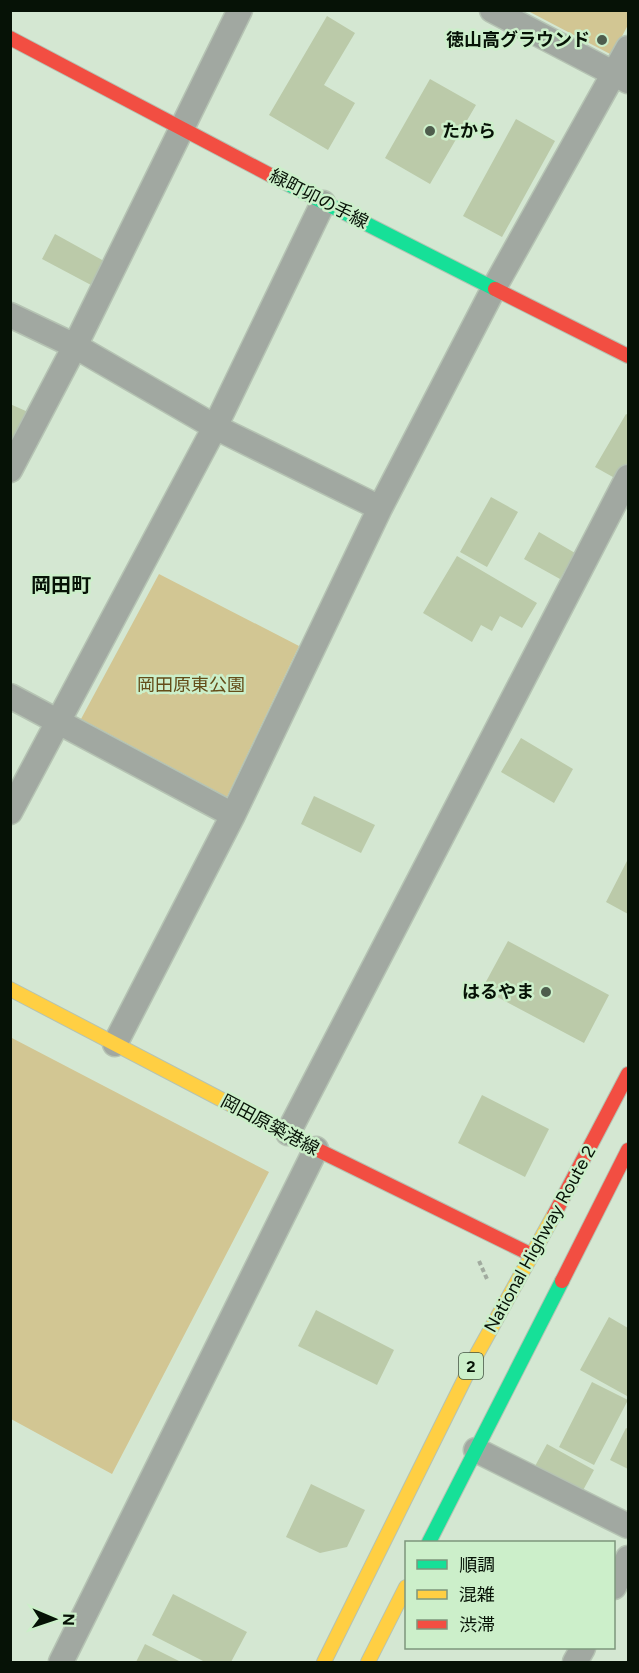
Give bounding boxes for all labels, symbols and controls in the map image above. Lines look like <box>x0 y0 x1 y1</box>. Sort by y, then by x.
place label: 徳山高グラウンド <box>446 29 590 51</box>
marker: 徳山高グラウンド <box>595 33 609 47</box>
place label: たから <box>442 120 496 142</box>
marker: たから <box>423 124 437 138</box>
street label: 緑町卯の手線 <box>266 165 372 233</box>
district label: 岡田町 <box>31 573 91 597</box>
park label: 岡田原東公園 <box>137 674 245 696</box>
place label: はるやま <box>462 981 534 1003</box>
marker: はるやま <box>539 985 553 999</box>
street label: 岡田原築港線 <box>217 1090 323 1160</box>
street label: National Highway Route 2 <box>479 1142 601 1336</box>
road number: 2 <box>459 1353 483 1379</box>
legend <box>405 1541 615 1649</box>
text: 順調 <box>459 1554 495 1576</box>
text: 混雑 <box>459 1584 495 1606</box>
north arrow <box>24 1589 84 1649</box>
text: N <box>59 1613 78 1626</box>
text: 渋滞 <box>459 1614 495 1636</box>

